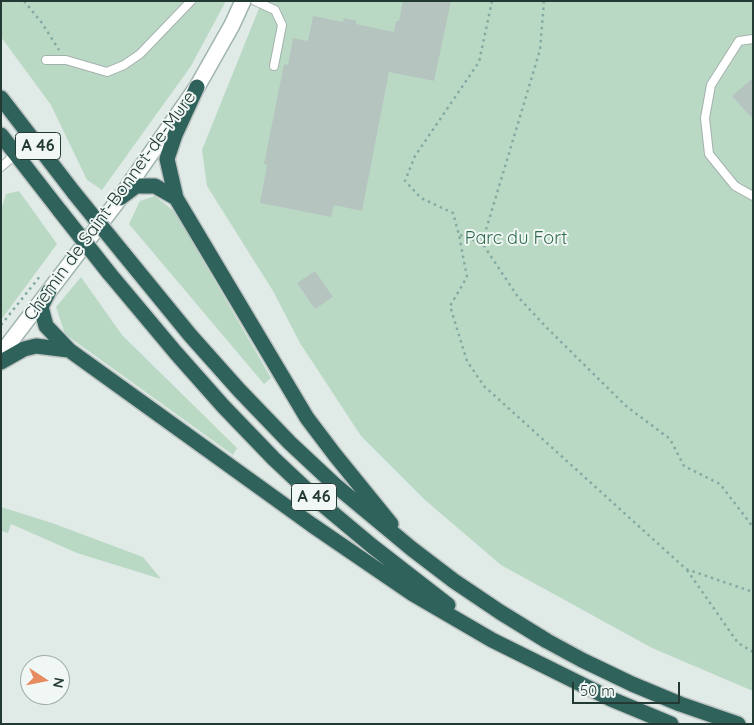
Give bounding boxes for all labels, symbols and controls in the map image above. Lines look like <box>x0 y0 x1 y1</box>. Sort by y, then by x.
street label: Chemin de Saint-Bonnet-de-Mure <box>19 87 201 325</box>
road number: A 46 <box>15 132 60 160</box>
park label: Parc du Fort <box>465 228 567 250</box>
road number: A 46 <box>292 484 336 511</box>
north arrow <box>20 655 70 705</box>
scale bar <box>574 672 682 704</box>
text: N <box>49 676 69 689</box>
text: 50 m <box>580 681 615 700</box>

